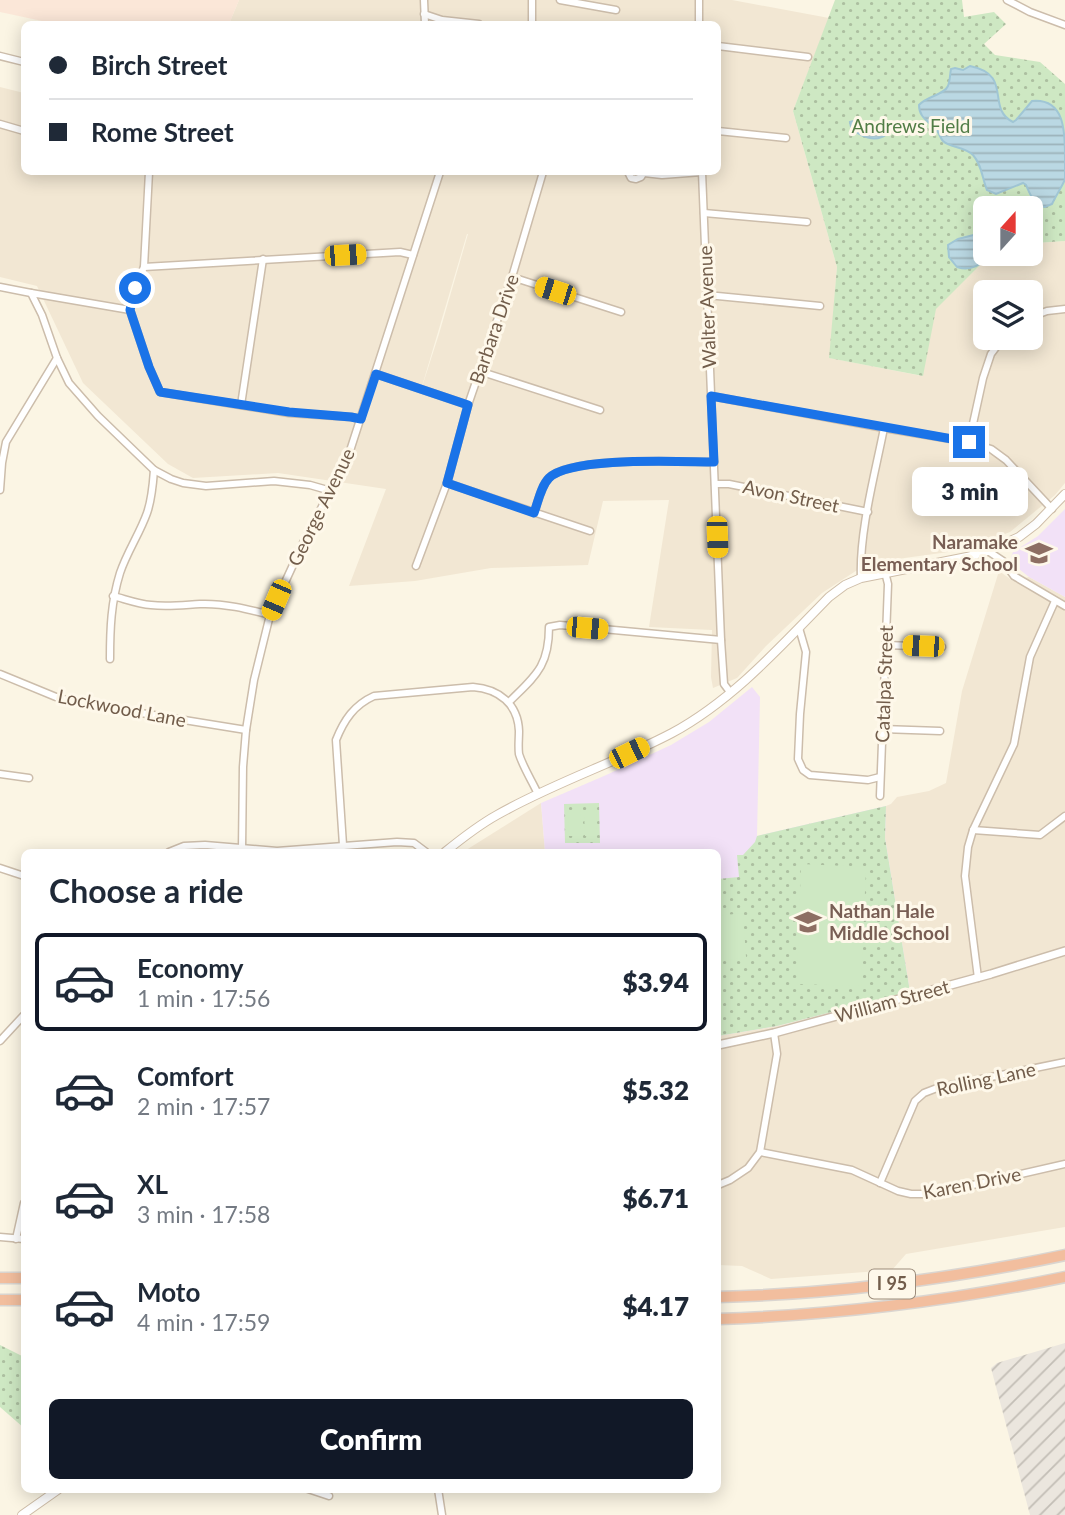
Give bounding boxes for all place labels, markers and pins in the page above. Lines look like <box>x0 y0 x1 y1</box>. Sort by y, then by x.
place label: Naramake Elementary School <box>861 530 1018 575</box>
school or university icon: Naramake Elementary School <box>1024 538 1054 568</box>
place label: Nathan Hale Middle School <box>829 899 950 944</box>
school or university icon: Nathan Hale Middle School <box>793 907 823 937</box>

